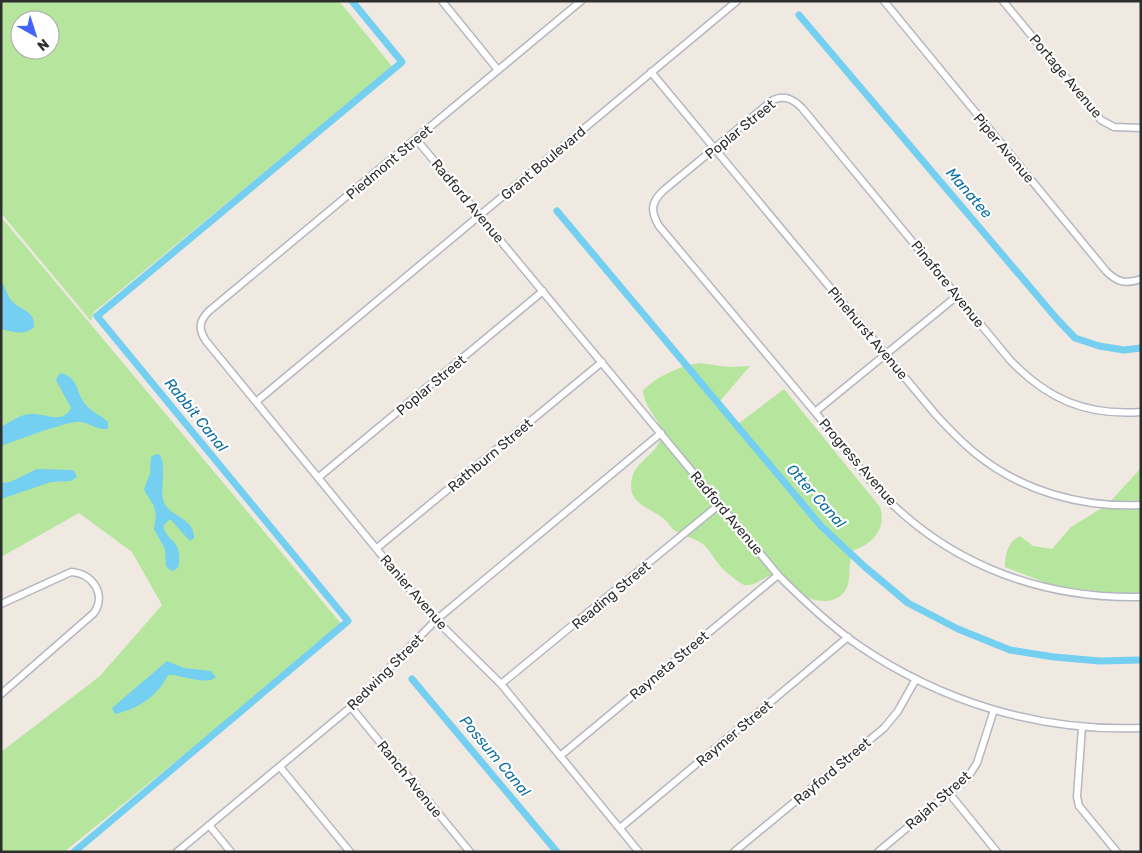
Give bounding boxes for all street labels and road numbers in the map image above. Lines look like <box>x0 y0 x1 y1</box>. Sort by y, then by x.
street label: Portage Avenue <box>1026 31 1106 122</box>
street label: Poplar Street <box>702 96 779 163</box>
street label: Piper Avenue <box>970 110 1038 187</box>
street label: Piedmont Street <box>343 121 436 203</box>
street label: Grant Boulevard <box>498 123 589 204</box>
street label: Radford Avenue <box>428 156 508 247</box>
street label: Pinafore Avenue <box>907 237 988 331</box>
street label: Pinehurst Avenue <box>824 284 911 383</box>
street label: Poplar Street <box>393 351 470 419</box>
street label: Rathburn Street <box>445 415 537 496</box>
street label: Progress Avenue <box>815 415 900 510</box>
street label: Radford Avenue <box>687 468 767 559</box>
street label: Ranier Avenue <box>376 551 451 633</box>
street label: Reading Street <box>569 557 654 633</box>
street label: Rayneta Street <box>626 627 713 703</box>
street label: Redwing Street <box>344 630 427 714</box>
street label: Raymer Street <box>693 696 776 770</box>
street label: Rayford Street <box>790 734 875 808</box>
street label: Ranch Avenue <box>374 738 446 821</box>
street label: Rajah Street <box>902 767 975 833</box>

